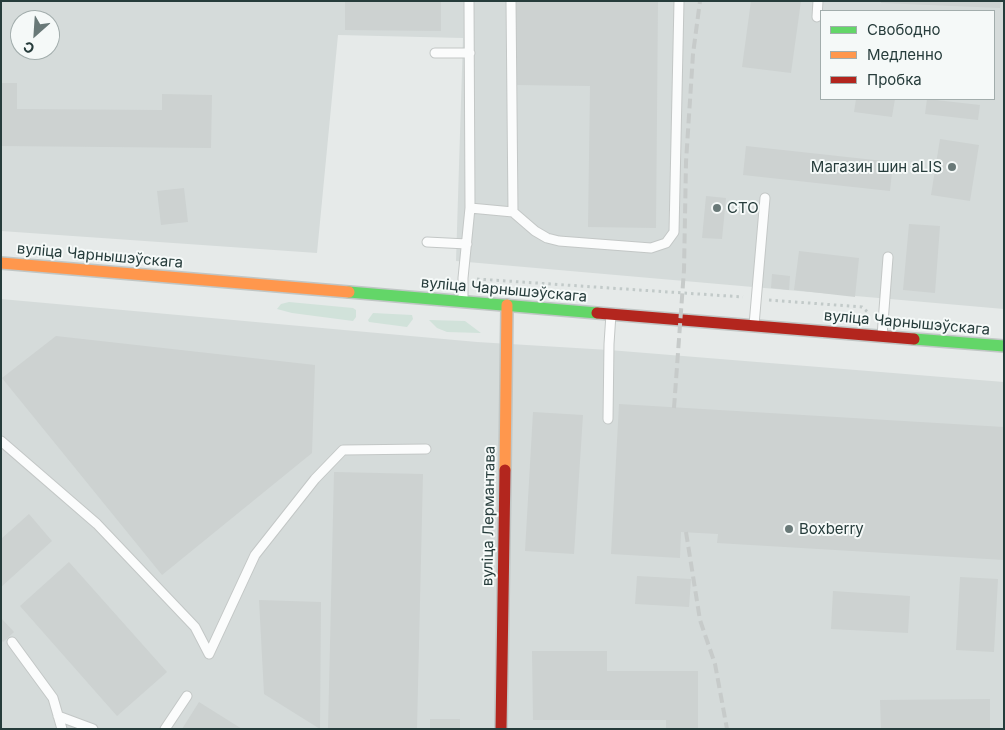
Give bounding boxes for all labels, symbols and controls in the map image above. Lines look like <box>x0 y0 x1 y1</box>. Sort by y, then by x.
north arrow <box>10 10 60 60</box>
legend <box>820 10 995 100</box>
text: Свободно <box>867 20 941 39</box>
text: С <box>20 38 37 58</box>
text: Медленно <box>867 45 943 64</box>
text: Пробка <box>867 70 922 89</box>
place label: Магазин шин aLIS <box>811 158 942 176</box>
marker: Магазин шин aLIS <box>946 161 958 173</box>
place label: СТО <box>727 199 759 217</box>
marker: СТО <box>711 202 723 214</box>
street label: вуліца Чарнышэўскага <box>16 240 184 272</box>
street label: вуліца Чарнышэўскага <box>420 274 588 306</box>
street label: вуліца Чарнышэўскага <box>823 307 991 339</box>
street label: вуліца Лермантава <box>479 446 499 586</box>
place label: Boxberry <box>799 520 864 538</box>
marker: Boxberry <box>783 523 795 535</box>

